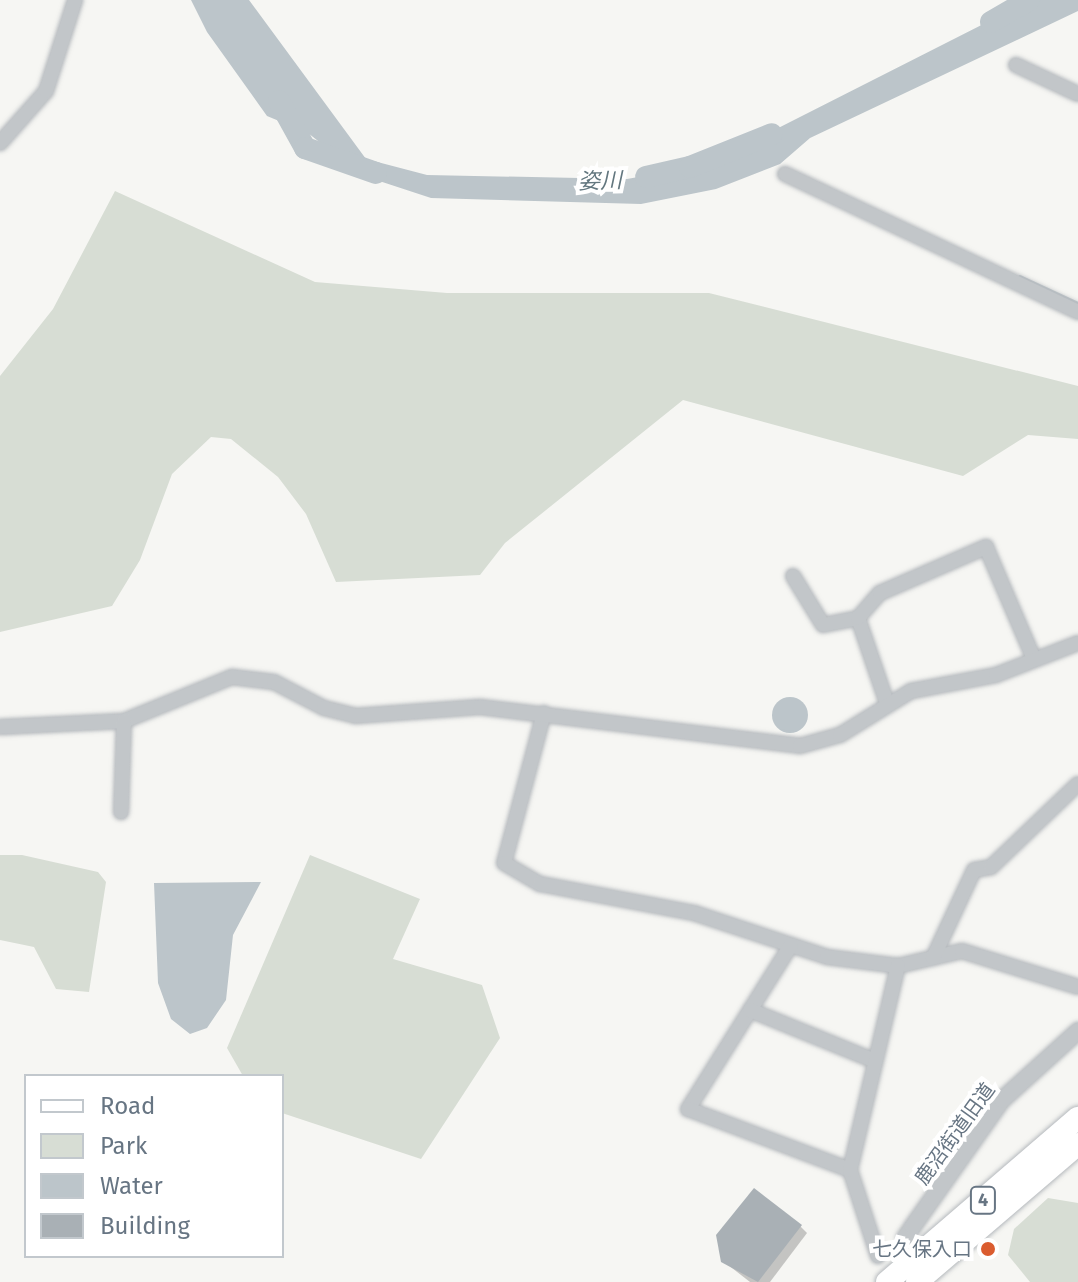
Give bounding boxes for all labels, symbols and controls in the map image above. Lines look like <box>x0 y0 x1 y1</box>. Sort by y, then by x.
water label: 姿川 <box>578 167 622 195</box>
legend <box>24 1074 284 1258</box>
street label: 鹿沼街道旧道 <box>910 1078 1000 1190</box>
text: Road <box>100 1092 155 1120</box>
text: Park <box>100 1132 147 1160</box>
text: Water <box>100 1172 163 1200</box>
road number: 4 <box>969 1186 997 1214</box>
text: Building <box>100 1212 190 1240</box>
place label: 七久保入口 <box>872 1237 972 1261</box>
marker: 七久保入口 <box>979 1240 997 1258</box>

